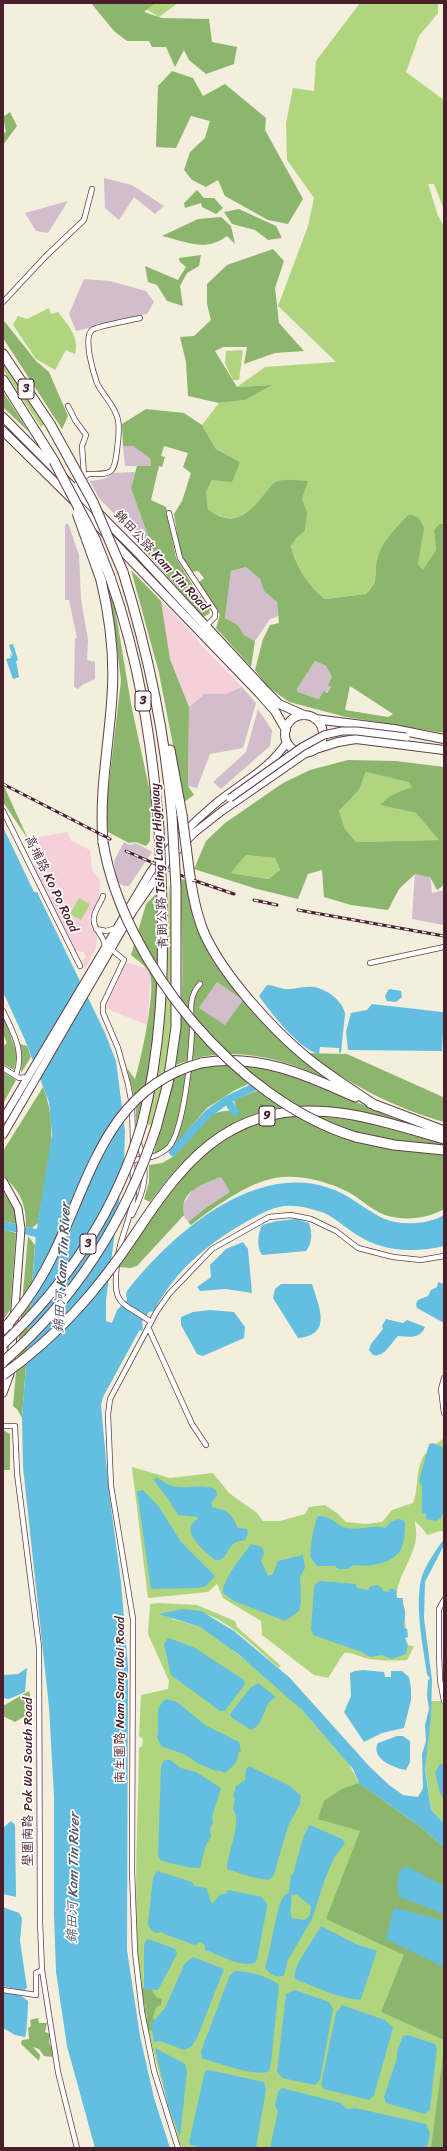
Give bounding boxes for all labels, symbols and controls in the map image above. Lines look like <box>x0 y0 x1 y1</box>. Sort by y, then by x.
road number: 3 <box>18 379 34 399</box>
street label: 錦田公路 Kam Tin Road <box>110 507 212 615</box>
road number: 3 <box>135 691 151 711</box>
street label: 青朗公路 Tsing Long Highway <box>148 783 172 949</box>
street label: 高埔路 Ko Po Road <box>21 833 81 935</box>
road number: 9 <box>259 1106 275 1126</box>
water label: 錦田河 Kam Tin River <box>51 1203 75 1333</box>
road number: 3 <box>80 1234 96 1254</box>
street label: 南生圍路 Nam Sang Wai Road <box>113 1616 129 1784</box>
street label: 壆圍南路 Pok Wai South Road <box>21 1697 37 1867</box>
water label: 錦田河 Kam Tin River <box>64 1813 84 1943</box>

